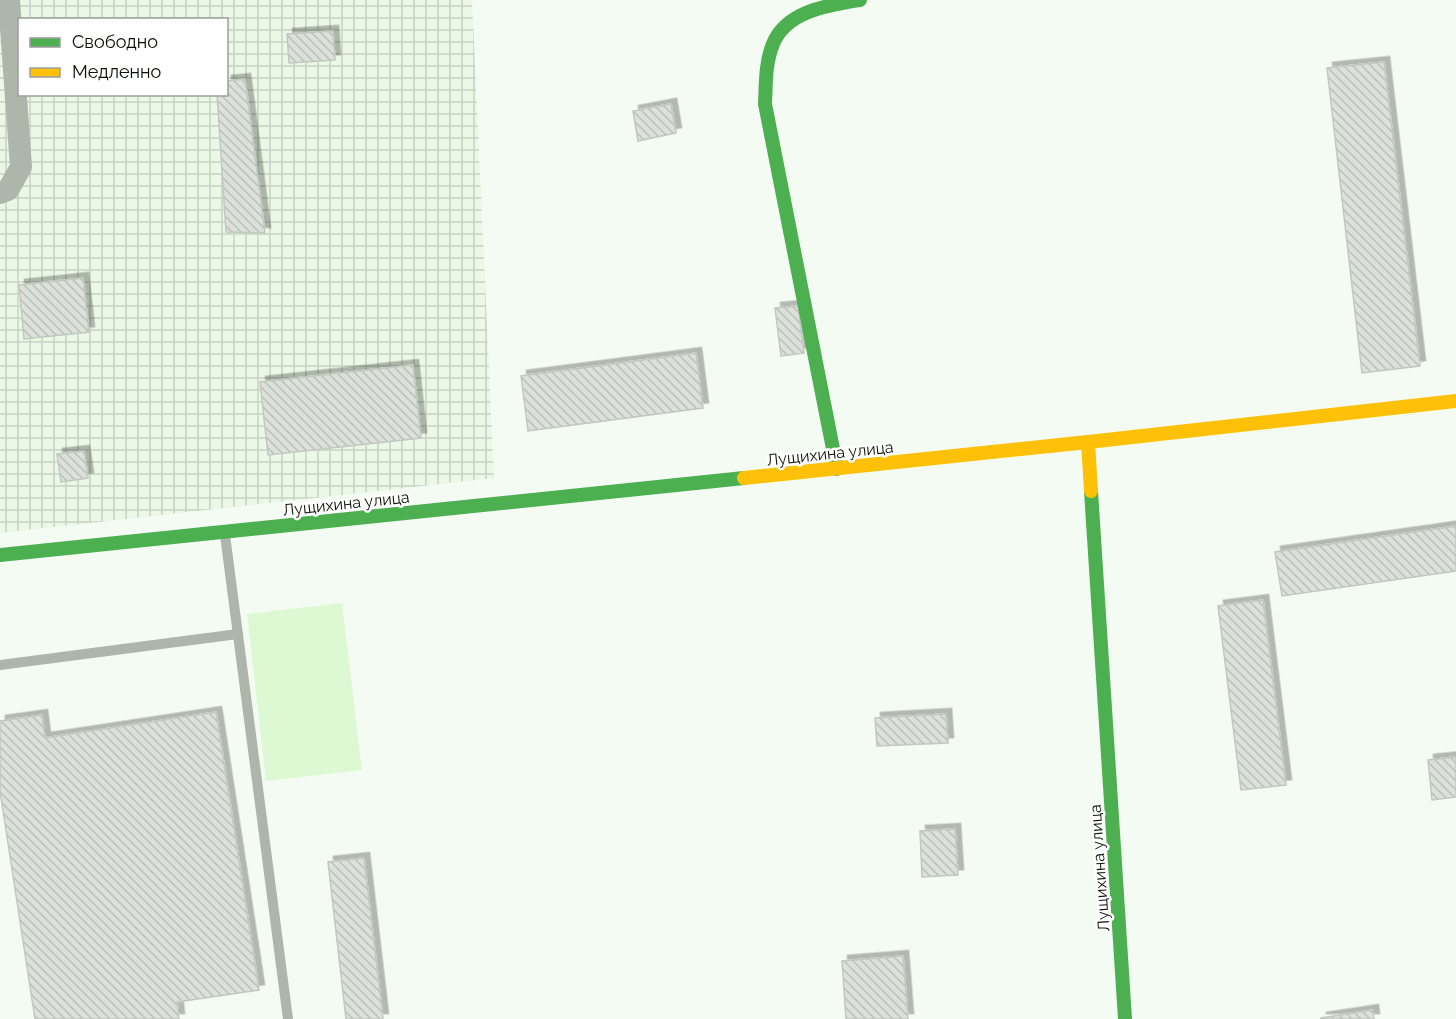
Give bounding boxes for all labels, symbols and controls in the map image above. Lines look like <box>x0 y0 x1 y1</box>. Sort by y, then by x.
legend <box>18 18 228 96</box>
text: Свободно <box>72 31 158 52</box>
text: Медленно <box>72 61 161 82</box>
street label: Лущихина улица <box>766 437 894 470</box>
street label: Лущихина улица <box>282 487 410 520</box>
street label: Лущихина улица <box>1086 804 1113 932</box>

